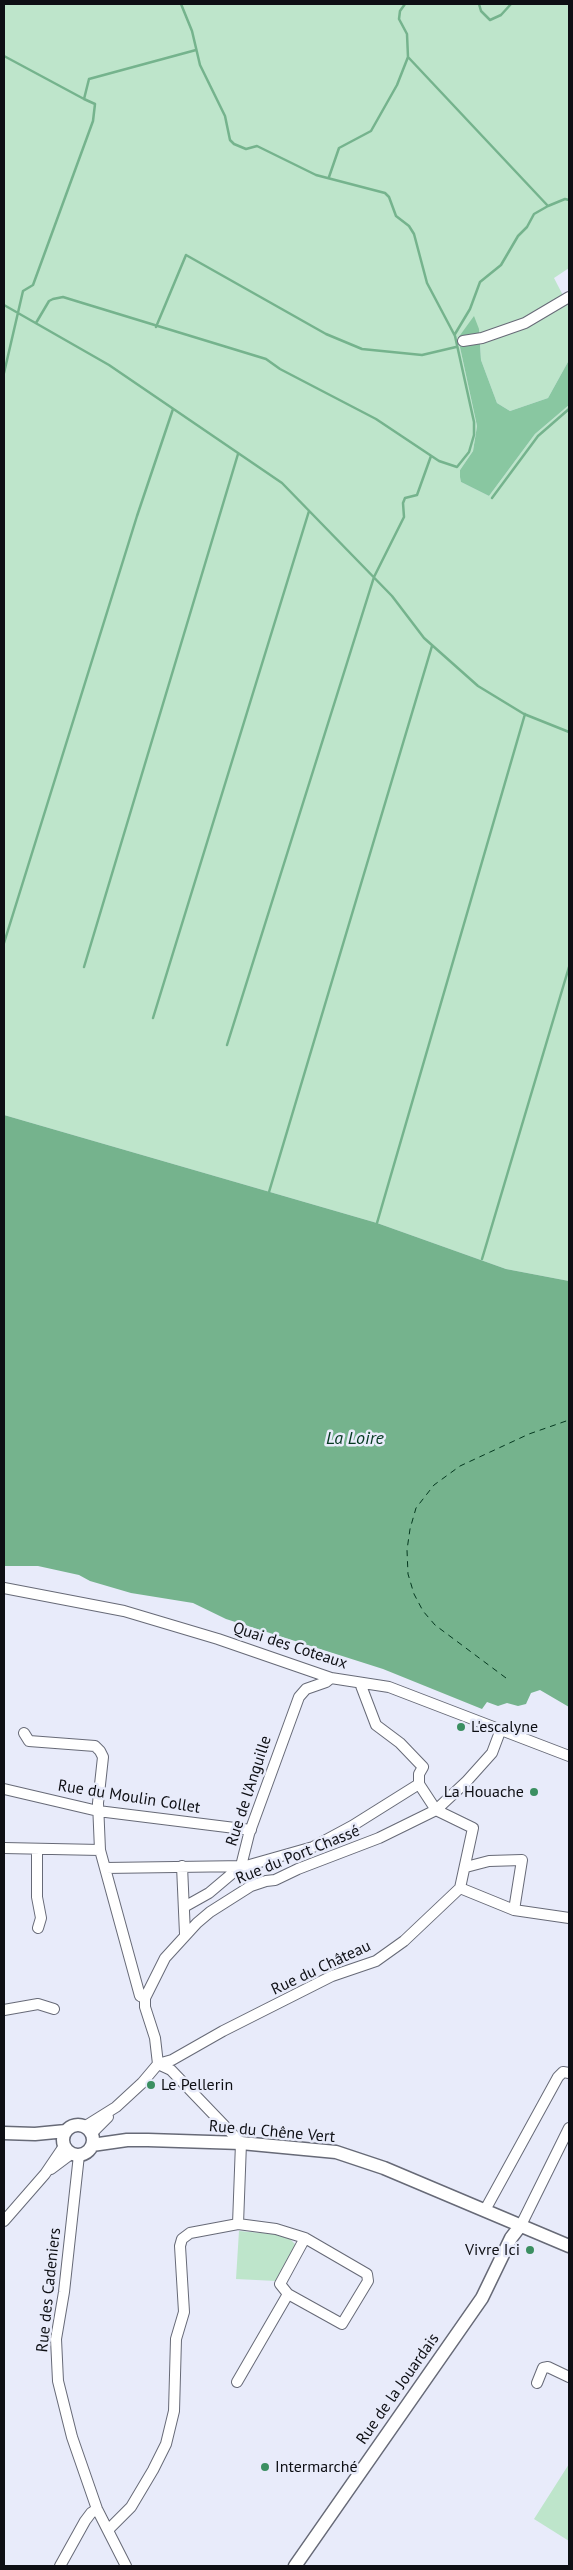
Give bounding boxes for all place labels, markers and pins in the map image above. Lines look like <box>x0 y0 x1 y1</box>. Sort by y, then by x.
place label: L'escalyne <box>471 1717 538 1737</box>
marker: L'escalyne <box>455 1721 467 1733</box>
place label: La Houache <box>444 1782 524 1802</box>
marker: La Houache <box>528 1786 540 1798</box>
place label: Le Pellerin <box>161 2075 233 2095</box>
marker: Le Pellerin <box>145 2079 157 2091</box>
place label: Vivre Ici <box>465 2240 520 2260</box>
marker: Vivre Ici <box>524 2244 536 2256</box>
place label: Intermarché <box>275 2457 358 2477</box>
marker: Intermarché <box>259 2461 271 2473</box>

